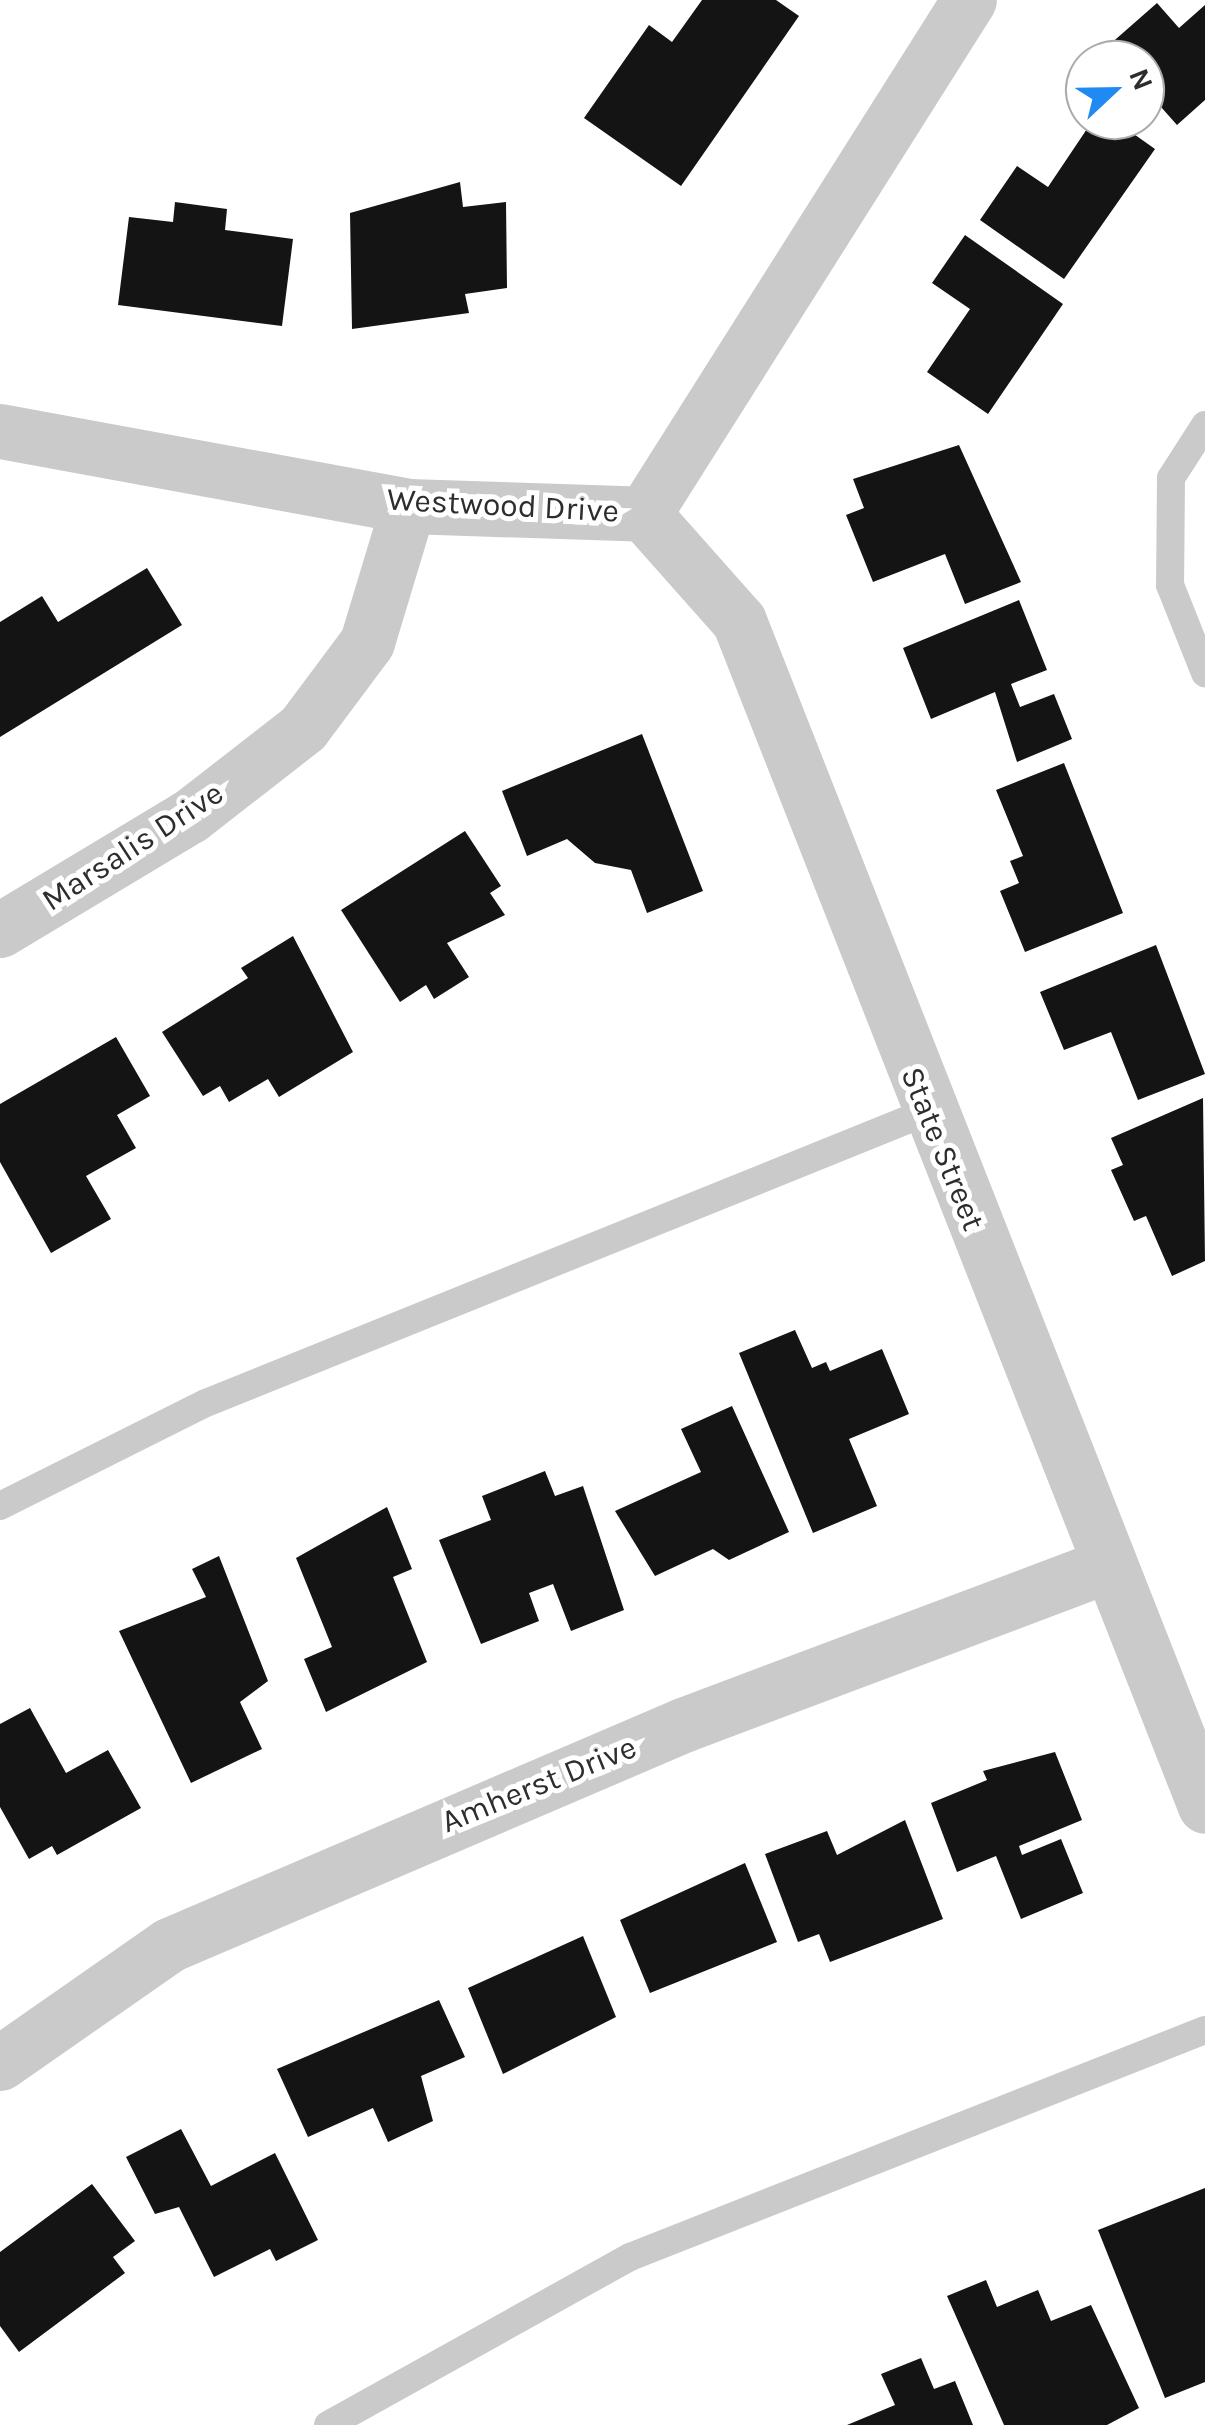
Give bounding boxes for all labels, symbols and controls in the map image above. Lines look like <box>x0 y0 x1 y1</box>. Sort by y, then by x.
north arrow <box>1065 40 1165 140</box>
text: N <box>1122 64 1160 95</box>
street label: Westwood Drive <box>386 481 620 531</box>
street label: Marsalis Drive <box>35 774 231 920</box>
street label: State Street <box>892 1062 992 1236</box>
street label: Amherst Drive <box>436 1728 642 1842</box>

